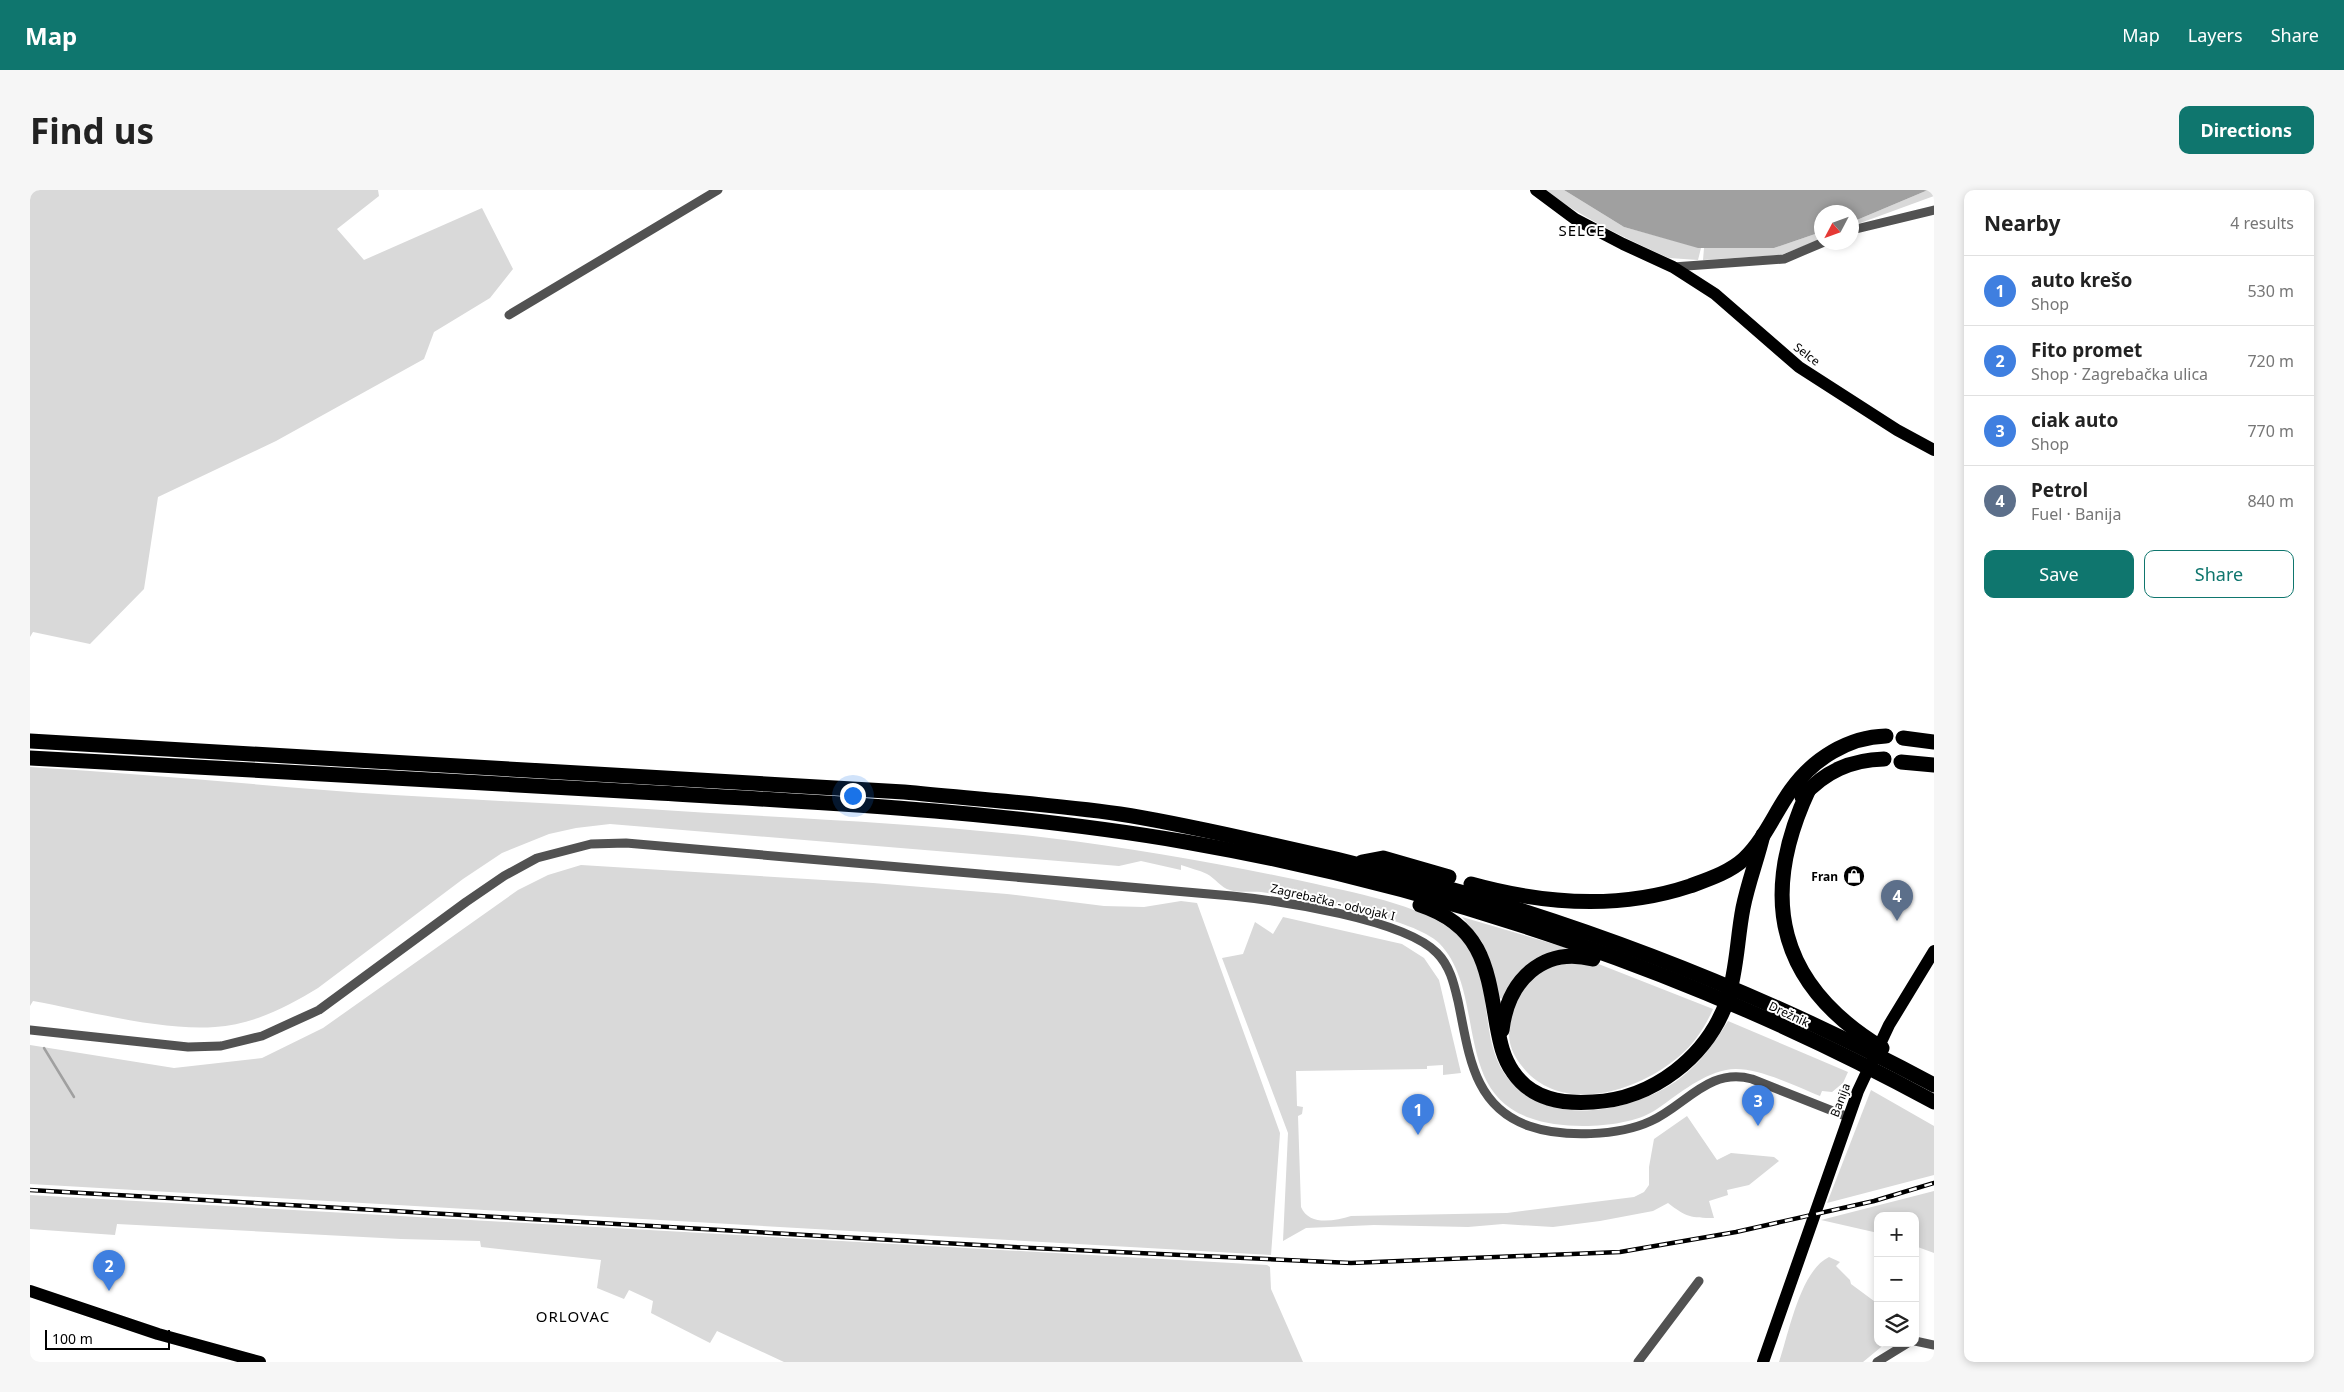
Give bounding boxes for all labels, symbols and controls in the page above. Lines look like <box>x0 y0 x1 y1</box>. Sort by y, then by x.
text: Map <box>25 19 77 52</box>
text: Map <box>2122 23 2160 47</box>
text: Layers <box>2188 23 2243 47</box>
text: Share <box>2271 23 2319 47</box>
button: Directions <box>2179 106 2314 154</box>
text: Find us <box>30 107 154 154</box>
north arrow <box>1814 205 1859 250</box>
text: Nearby <box>1984 209 2060 237</box>
text: 4 results <box>2230 212 2294 234</box>
district label: SELCE <box>1559 220 1605 240</box>
text: auto krešo <box>2031 267 2132 293</box>
text: 1 <box>1995 280 2005 302</box>
text: 530 m <box>2247 280 2294 302</box>
text: Shop <box>2031 293 2069 315</box>
text: Fito promet <box>2031 337 2142 363</box>
street label: Selce <box>1790 338 1824 370</box>
text: 2 <box>1995 350 2005 372</box>
text: 720 m <box>2247 350 2294 372</box>
text: Shop · Zagrebačka ulica <box>2031 363 2208 385</box>
text: ciak auto <box>2031 407 2118 433</box>
text: 3 <box>1995 420 2005 442</box>
text: 770 m <box>2247 420 2294 442</box>
text: Shop <box>2031 433 2069 455</box>
text: Petrol <box>2031 477 2088 503</box>
text: 4 <box>1995 490 2005 512</box>
text: 840 m <box>2247 490 2294 512</box>
text: Fuel · Banija <box>2031 503 2121 525</box>
button: Save <box>1984 550 2134 598</box>
button: Share <box>2144 550 2294 598</box>
your location <box>840 783 866 809</box>
shop icon: Fran <box>1842 864 1866 888</box>
place label: Fran <box>1811 868 1838 885</box>
street label: Zagrebačka - odvojak I <box>1269 879 1397 925</box>
pin: 4 <box>1881 880 1913 921</box>
street label: Drežnik <box>1766 997 1812 1031</box>
street label: Banija <box>1826 1081 1854 1119</box>
pin: 3 <box>1742 1085 1774 1126</box>
pin: 1 <box>1402 1094 1434 1135</box>
map controls <box>1874 1212 1919 1347</box>
button: + <box>1874 1212 1919 1257</box>
pin: 2 <box>93 1250 125 1291</box>
button: − <box>1874 1257 1919 1302</box>
button: layers <box>1874 1302 1919 1347</box>
district label: ORLOVAC <box>536 1306 610 1326</box>
scale bar <box>45 1327 170 1350</box>
text: 100 m <box>52 1329 93 1348</box>

